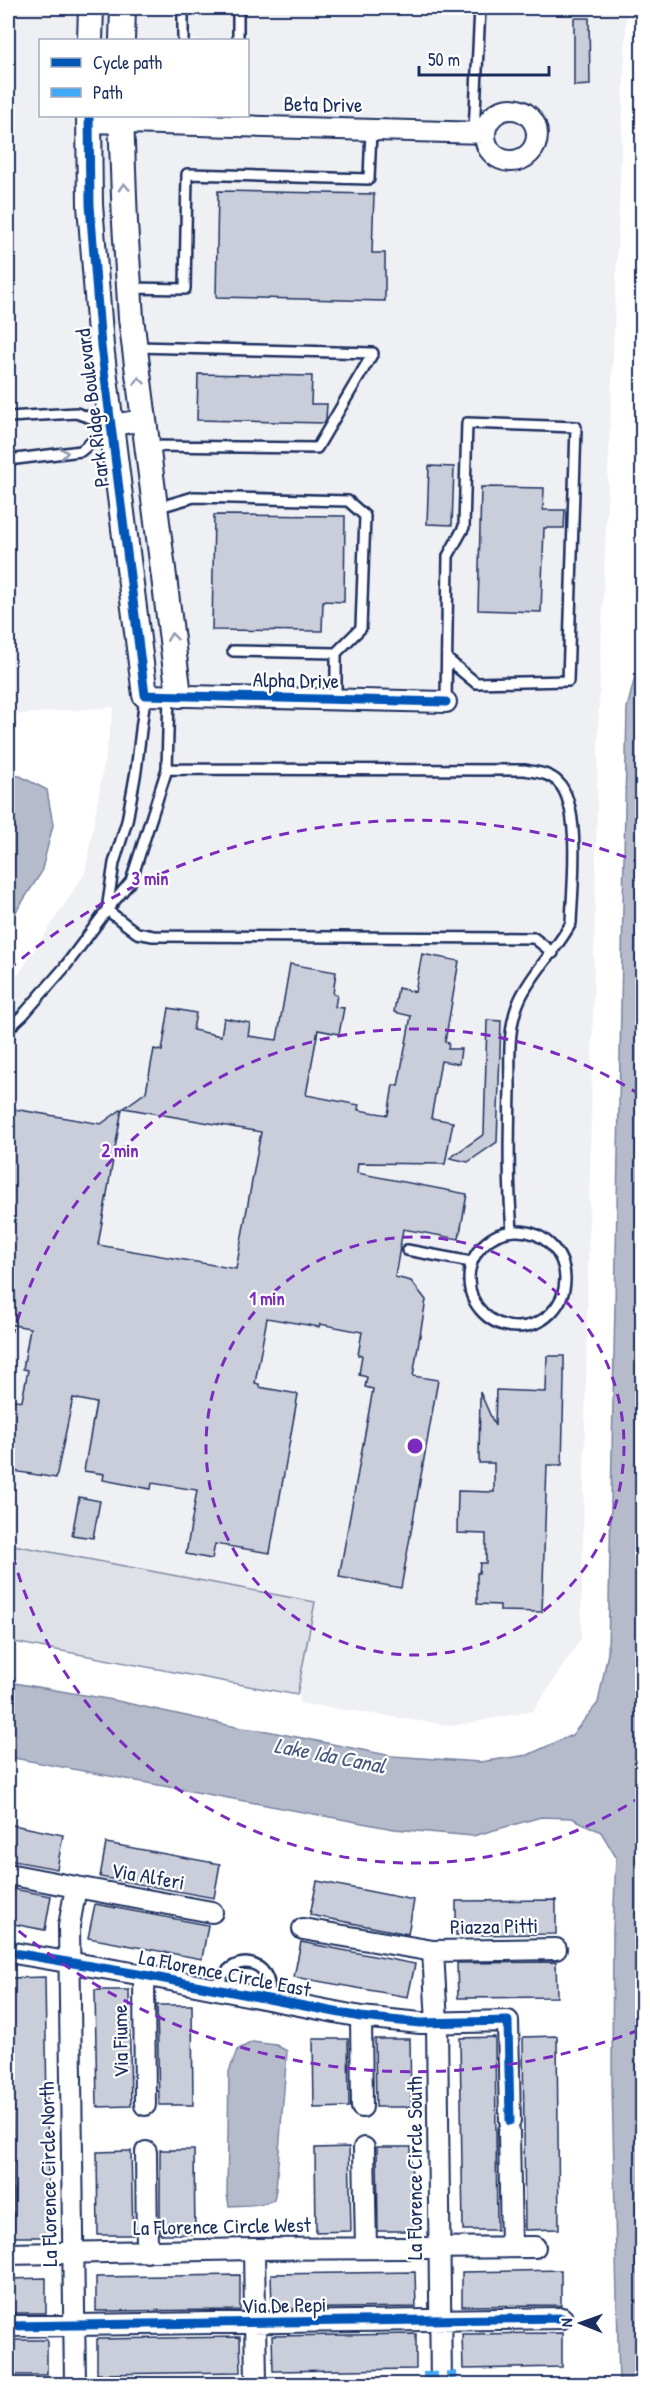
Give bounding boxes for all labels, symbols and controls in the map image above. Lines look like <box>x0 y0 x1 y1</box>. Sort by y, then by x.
legend <box>39 39 249 117</box>
scale bar <box>419 39 550 77</box>
text: 50 m <box>428 47 460 72</box>
text: Cycle path <box>93 50 163 75</box>
text: Path <box>93 80 123 105</box>
street label: Beta Drive <box>283 89 363 119</box>
one-way arrow <box>117 182 130 191</box>
street label: Park Ridge Boulevard <box>68 327 116 489</box>
one-way arrow <box>133 377 145 386</box>
one-way arrow <box>60 447 69 459</box>
one-way arrow <box>166 632 179 642</box>
street label: Alpha Drive <box>253 665 339 695</box>
text: 3 min <box>132 866 168 891</box>
text: 2 min <box>102 1138 138 1163</box>
text: 1 min <box>249 1286 285 1311</box>
centre of rings <box>405 1436 425 1456</box>
water label: Lake Ida Canal <box>272 1730 389 1781</box>
street label: Via Alferi <box>109 1855 187 1897</box>
street label: Piazza Pitti <box>450 1911 538 1941</box>
street label: La Florence Circle East <box>137 1942 314 2004</box>
street label: Via Fiume <box>105 2004 135 2078</box>
street label: La Florence Circle South <box>400 2076 429 2260</box>
street label: La Florence Circle North <box>32 2081 64 2267</box>
street label: La Florence Circle West <box>133 2210 312 2242</box>
street label: Via De Pepi <box>241 2290 327 2320</box>
north arrow <box>551 2293 611 2353</box>
text: N <box>555 2318 577 2327</box>

